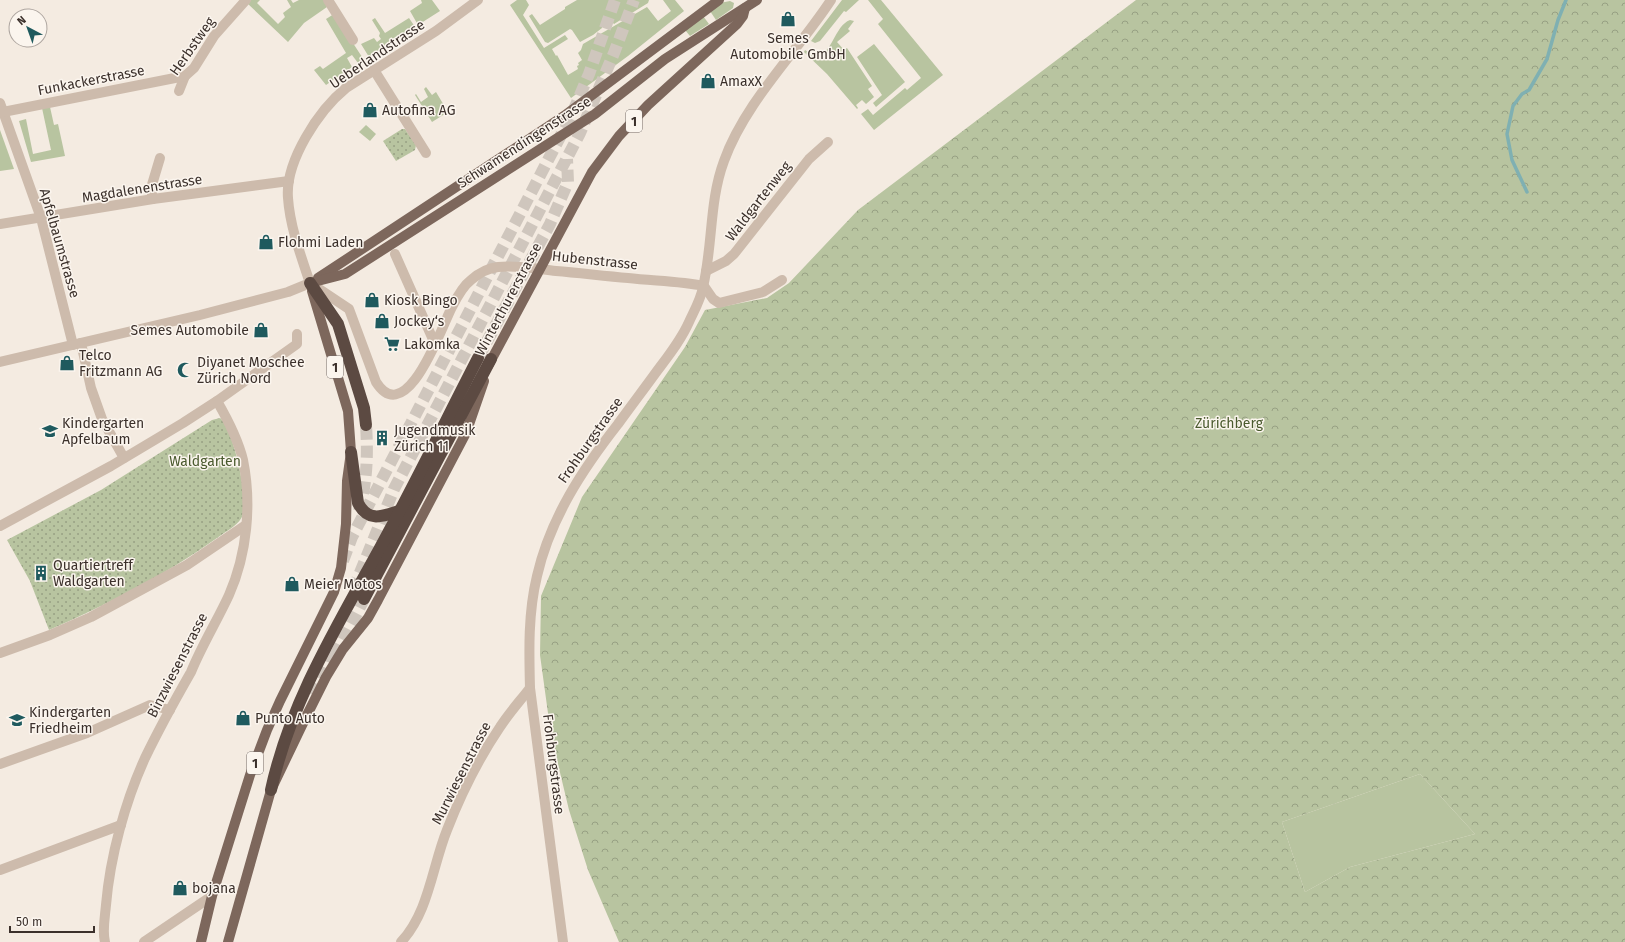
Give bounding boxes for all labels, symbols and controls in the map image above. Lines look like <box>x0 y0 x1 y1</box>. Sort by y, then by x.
north arrow <box>8 8 48 48</box>
shop icon: Semes Automobile GmbH <box>779 10 797 28</box>
street label: Herbstweg <box>166 13 219 79</box>
text: N <box>15 14 29 28</box>
street label: Ueberlandstrasse <box>327 16 428 93</box>
place label: Semes Automobile GmbH <box>730 30 846 63</box>
street label: Funkackerstrasse <box>36 62 146 99</box>
shop icon: AmaxX <box>699 72 717 90</box>
place label: AmaxX <box>720 73 762 90</box>
street label: Schwamendingenstrasse <box>454 93 594 192</box>
shop icon: Autofina AG <box>361 101 379 119</box>
place label: Autofina AG <box>382 102 456 119</box>
road number: 1 <box>626 110 642 132</box>
street label: Waldgartenweg <box>722 157 795 245</box>
street label: Magdalenenstrasse <box>81 171 203 206</box>
street label: Apfelbaumstrasse <box>36 186 83 300</box>
shop icon: Flohmi Laden <box>257 233 275 251</box>
place label: Flohmi Laden <box>278 234 363 251</box>
street label: Winterthurerstrasse <box>472 240 545 359</box>
street label: Hubenstrasse <box>551 248 639 273</box>
shop icon: Kiosk Bingo <box>363 291 381 309</box>
place label: Kiosk Bingo <box>384 292 458 309</box>
shop icon: Jockey‘s <box>373 312 391 330</box>
place label: Jockey‘s <box>394 313 445 330</box>
shop icon: Semes Automobile <box>252 321 270 339</box>
place label: Semes Automobile <box>131 322 249 339</box>
supermarket icon: Lakomka <box>383 335 401 353</box>
place label: Lakomka <box>404 336 460 353</box>
place label: Telco Fritzmann AG <box>79 347 162 380</box>
shop icon: Telco Fritzmann AG <box>58 354 76 372</box>
place label: Diyanet Moschee Zürich Nord <box>197 354 305 387</box>
road number: 1 <box>327 356 343 378</box>
mosque icon: Diyanet Moschee Zürich Nord <box>176 361 194 379</box>
street label: Frohburgstrasse <box>554 394 626 487</box>
place label: Kindergarten Apfelbaum <box>62 415 144 448</box>
park label: Zürichberg <box>1195 415 1264 432</box>
school or university icon: Kindergarten Apfelbaum <box>41 422 59 440</box>
place label: Jugendmusik Zürich 11 <box>394 422 476 455</box>
building icon: Jugendmusik Zürich 11 <box>373 429 391 447</box>
park label: Waldgarten <box>169 453 241 470</box>
place label: Quartiertreff Waldgarten <box>53 557 134 590</box>
building icon: Quartiertreff Waldgarten <box>32 564 50 582</box>
shop icon: Meier Motos <box>283 575 301 593</box>
place label: Meier Motos <box>304 576 382 593</box>
street label: Binzwiesenstrasse <box>144 610 211 720</box>
place label: Kindergarten Friedheim <box>29 704 111 737</box>
shop icon: Punto Auto <box>234 709 252 727</box>
place label: Punto Auto <box>255 710 325 727</box>
school or university icon: Kindergarten Friedheim <box>8 711 26 729</box>
street label: Frohburgstrasse <box>539 713 568 815</box>
street label: Murwiesenstrasse <box>428 719 495 827</box>
road number: 1 <box>247 752 263 774</box>
shop icon: bojana <box>171 879 189 897</box>
place label: bojana <box>192 880 236 897</box>
scale bar <box>10 908 94 934</box>
text: 50 m <box>16 915 42 929</box>

